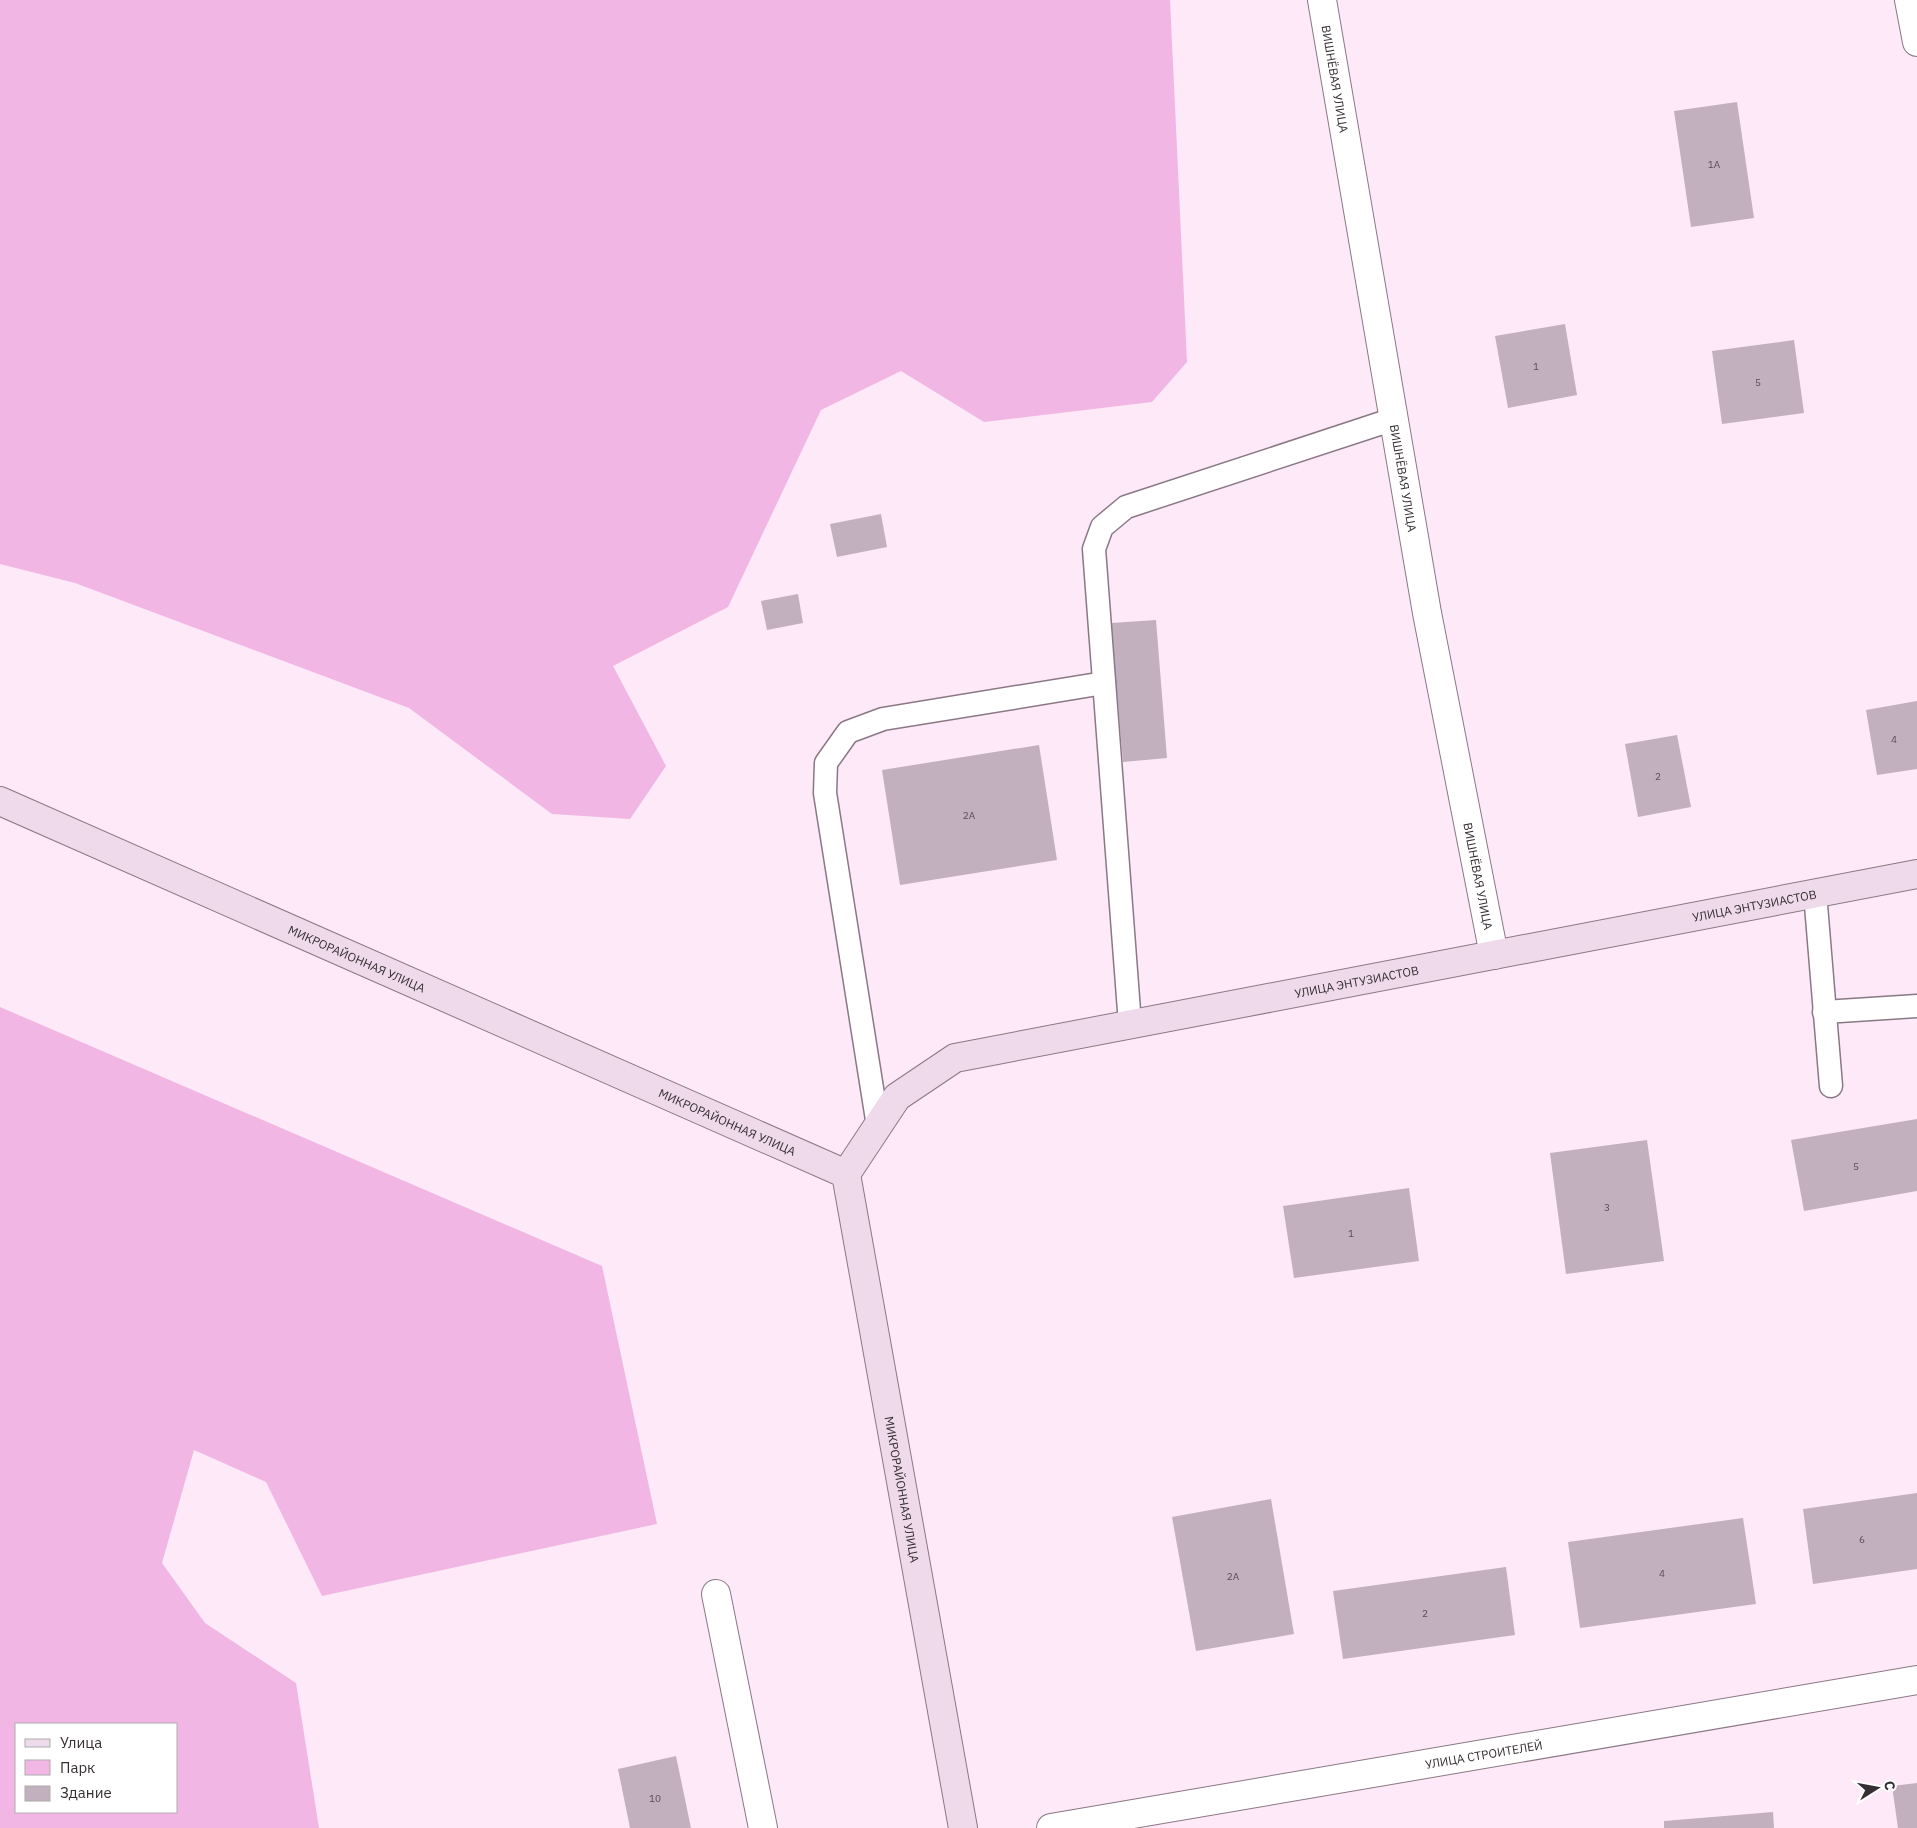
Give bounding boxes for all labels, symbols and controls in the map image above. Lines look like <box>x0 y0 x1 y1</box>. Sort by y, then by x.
street label: ВИШНЁВАЯ УЛИЦА <box>1319 24 1352 134</box>
house number: 1А <box>1708 158 1721 171</box>
house number: 1 <box>1533 360 1539 373</box>
house number: 5 <box>1755 376 1761 389</box>
street label: ВИШНЁВАЯ УЛИЦА <box>1387 423 1421 533</box>
house number: 4 <box>1891 733 1897 746</box>
house number: 2 <box>1655 770 1661 783</box>
house number: 2А <box>963 809 976 822</box>
street label: ВИШНЁВАЯ УЛИЦА <box>1461 821 1496 931</box>
street label: УЛИЦА ЭНТУЗИАСТОВ <box>1691 886 1818 924</box>
street label: МИКРОРАЙОННАЯ УЛИЦА <box>286 922 428 995</box>
street label: УЛИЦА ЭНТУЗИАСТОВ <box>1293 962 1420 1000</box>
street label: МИКРОРАЙОННАЯ УЛИЦА <box>657 1085 799 1159</box>
house number: 5 <box>1853 1160 1859 1173</box>
house number: 3 <box>1604 1201 1610 1214</box>
house number: 1 <box>1348 1227 1354 1240</box>
street label: МИКРОРАЙОННАЯ УЛИЦА <box>882 1415 923 1564</box>
house number: 6 <box>1859 1533 1865 1546</box>
house number: 4 <box>1659 1567 1665 1580</box>
house number: 2А <box>1227 1570 1240 1583</box>
house number: 2 <box>1422 1607 1428 1620</box>
legend <box>15 1723 178 1813</box>
text: Улица <box>60 1733 102 1752</box>
street label: УЛИЦА СТРОИТЕЛЕЙ <box>1424 1737 1543 1771</box>
text: Парк <box>60 1758 95 1777</box>
north arrow <box>1852 1763 1902 1813</box>
text: С <box>1880 1779 1899 1792</box>
text: Здание <box>60 1783 112 1802</box>
house number: 10 <box>649 1792 661 1805</box>

